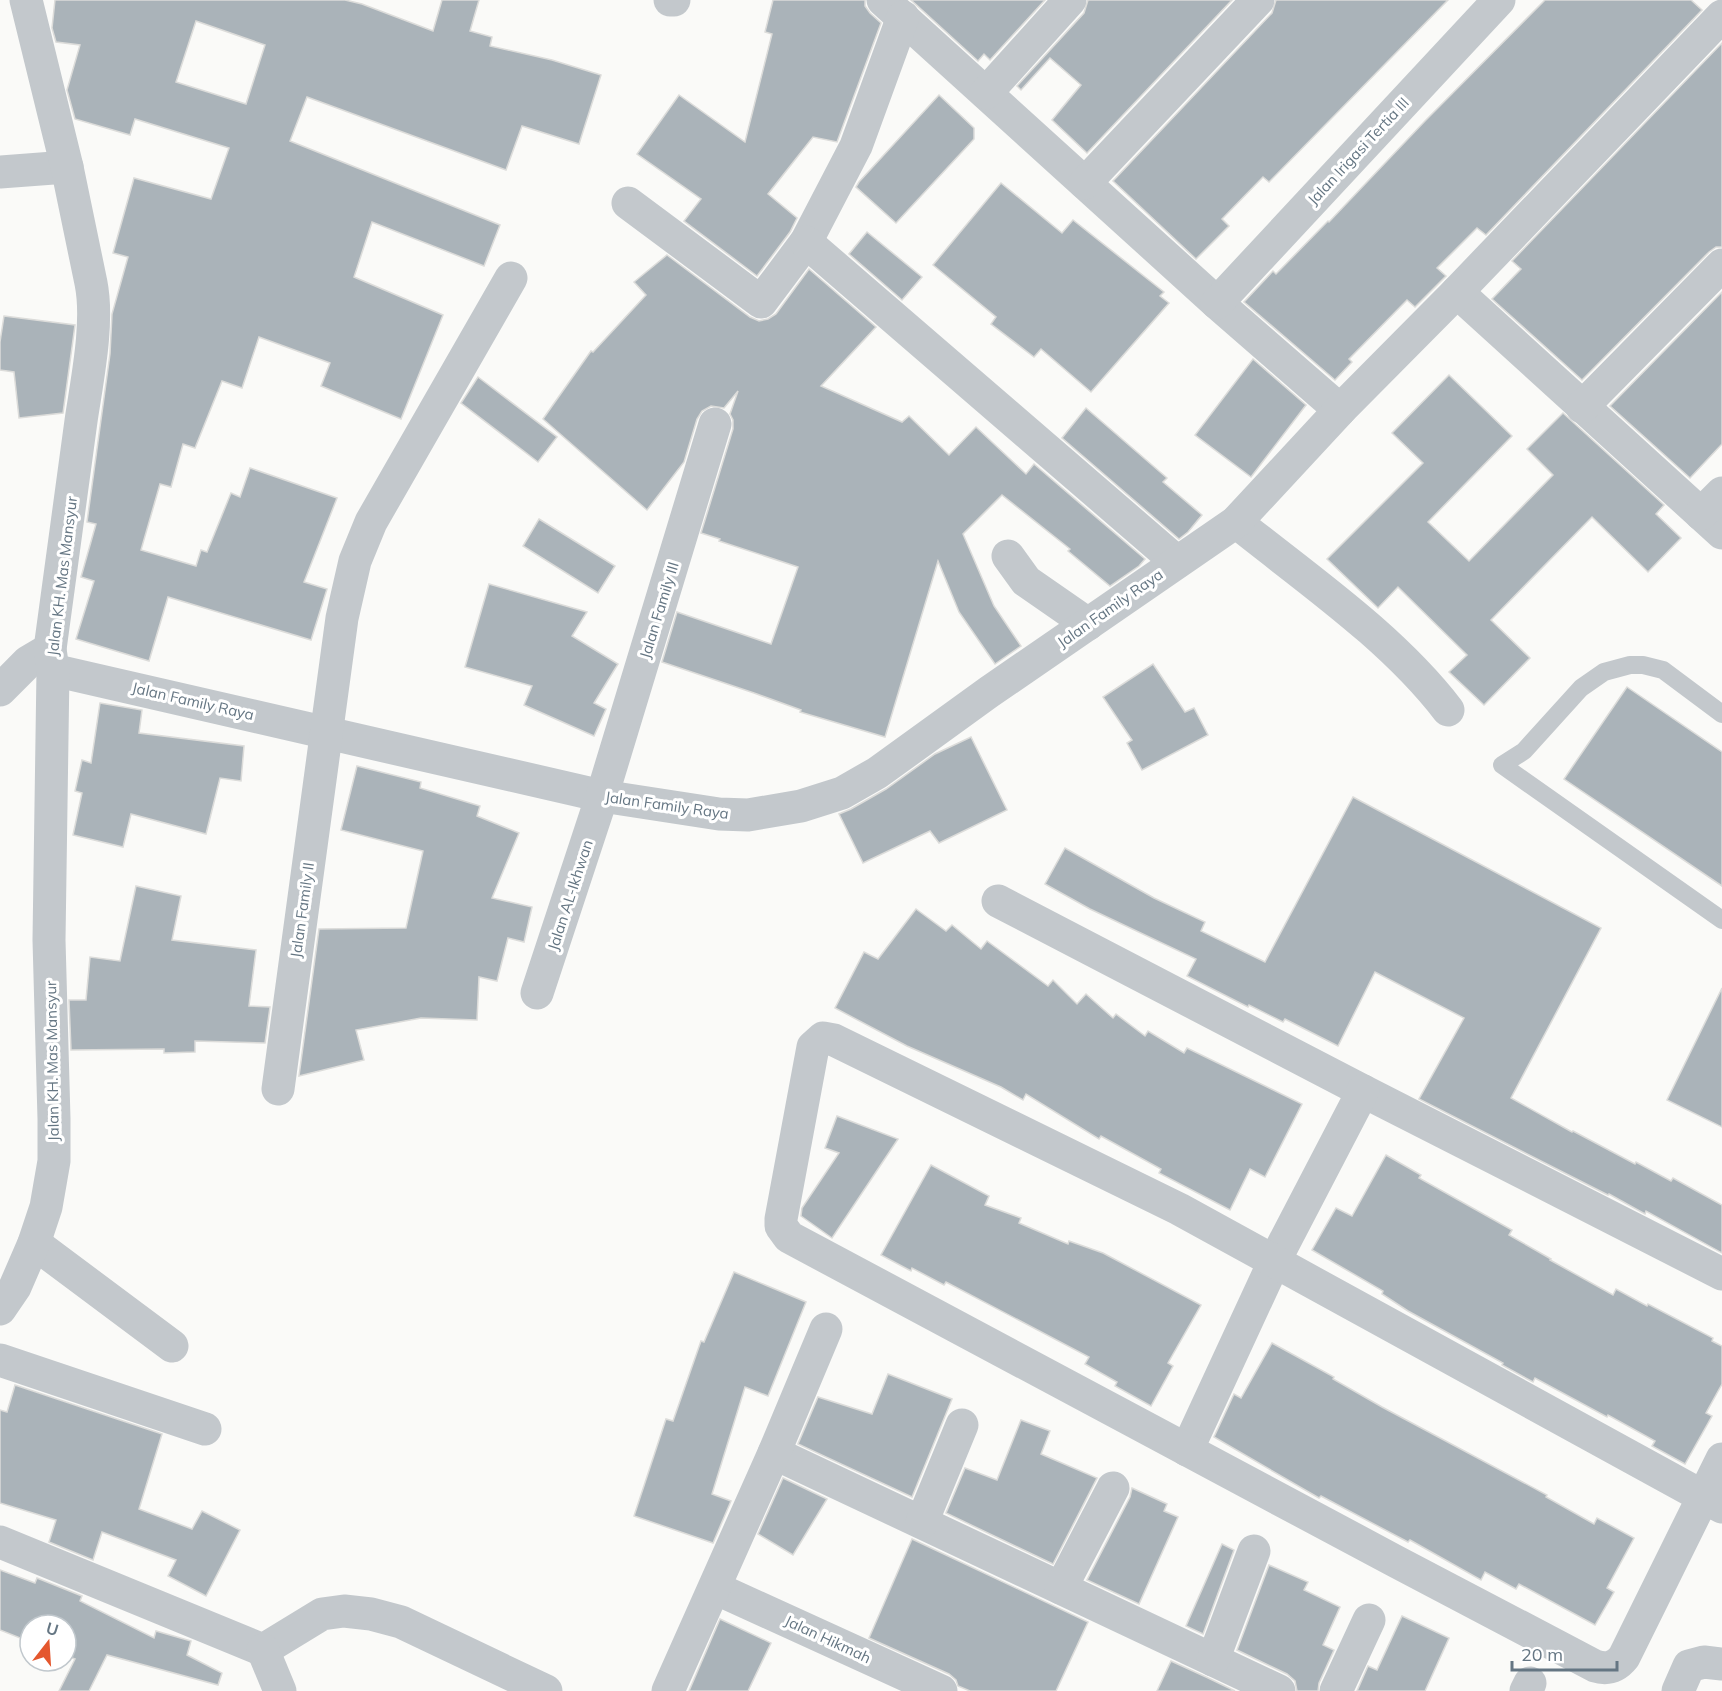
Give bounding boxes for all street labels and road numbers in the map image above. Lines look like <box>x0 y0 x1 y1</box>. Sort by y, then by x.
street label: Jalan Irigasi Tertia III <box>1303 93 1413 209</box>
street label: Jalan KH. Mas Mansyur <box>43 495 81 657</box>
street label: Jalan Family III <box>635 559 683 661</box>
street label: Jalan Family Raya <box>1054 564 1166 652</box>
street label: Jalan Family Raya <box>130 678 256 724</box>
street label: Jalan Family Raya <box>604 787 730 823</box>
street label: Jalan AL-Ikhwan <box>543 837 597 953</box>
street label: Jalan Family II <box>286 861 318 959</box>
street label: Jalan KH. Mas Mansyur <box>41 980 63 1142</box>
street label: Jalan Hikmah <box>782 1611 874 1667</box>

